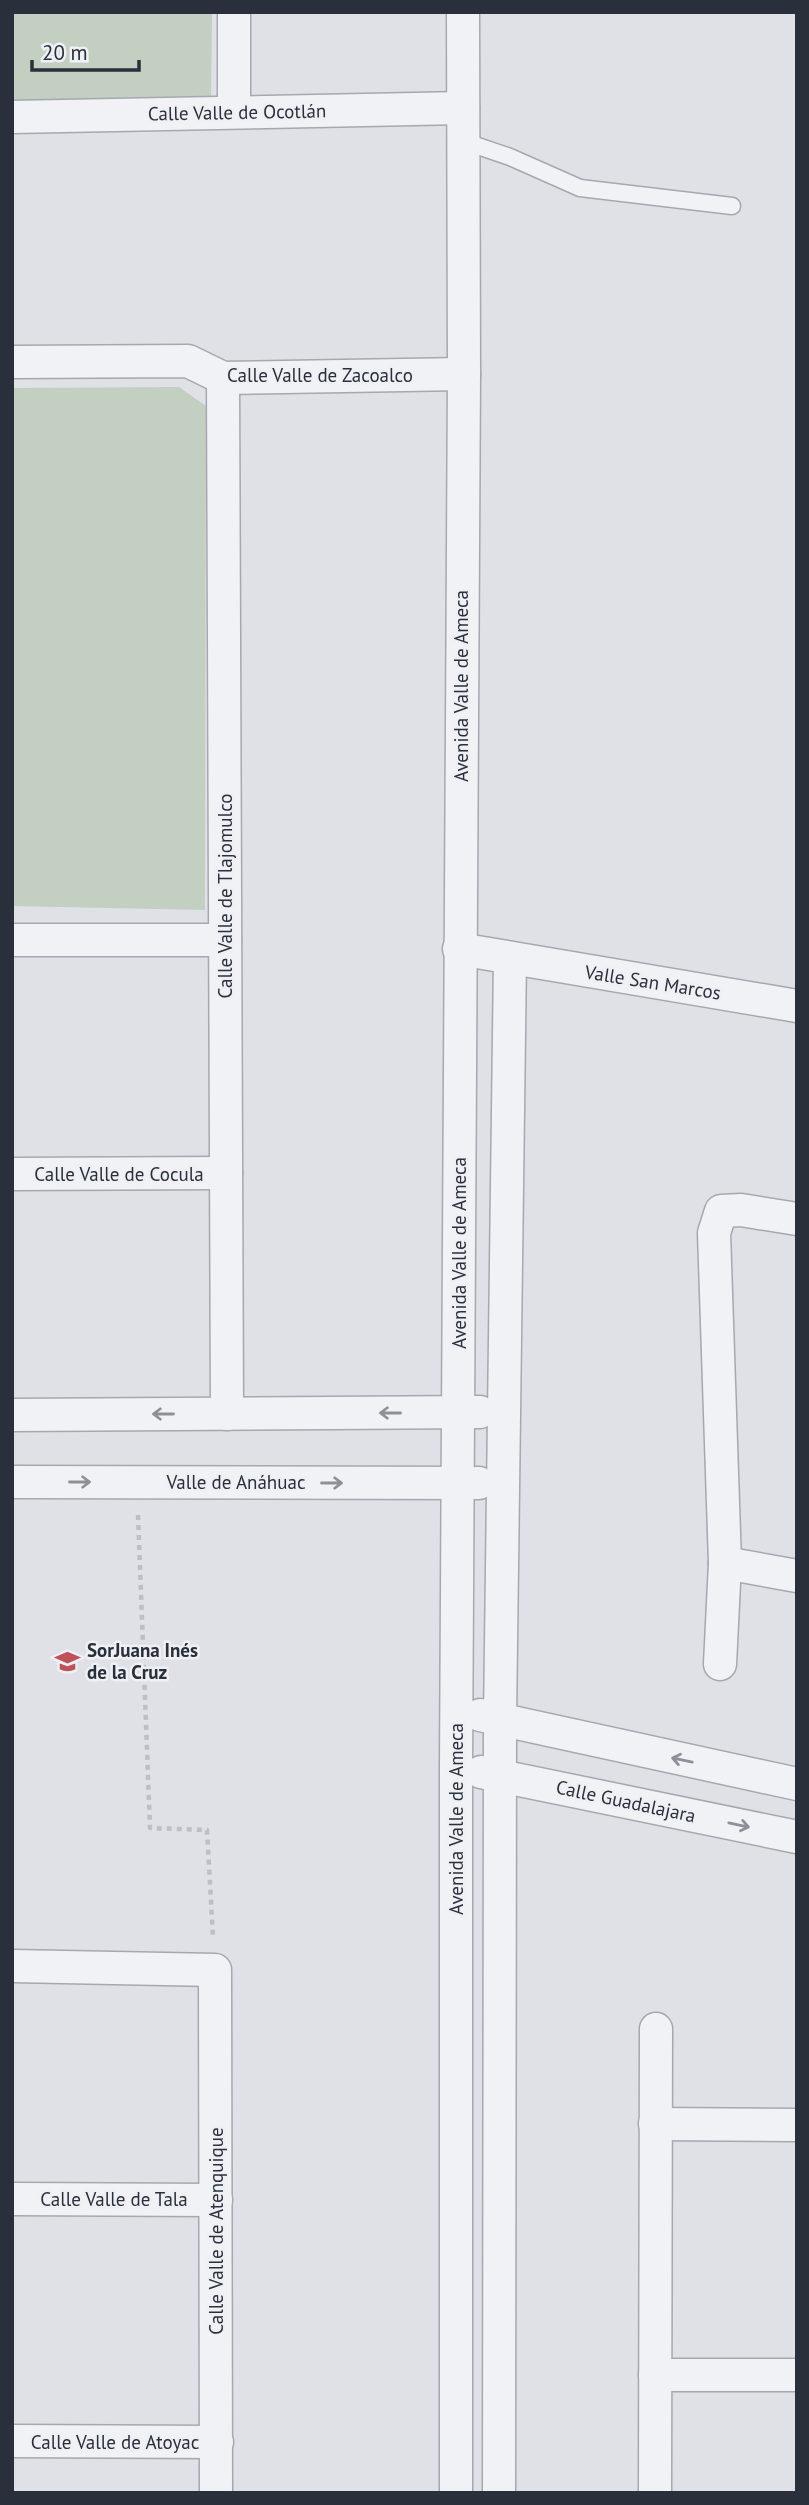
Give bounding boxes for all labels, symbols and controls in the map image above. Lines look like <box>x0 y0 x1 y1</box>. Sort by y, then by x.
scale bar <box>32 28 138 72</box>
text: 20 m <box>42 39 88 66</box>
street label: Calle Valle de Ocotlán <box>148 98 326 126</box>
street label: Calle Valle de Zacoalco <box>227 363 413 387</box>
street label: Avenida Valle de Ameca <box>449 590 473 782</box>
street label: Calle Valle de Tlajomulco <box>213 794 237 998</box>
street label: Valle San Marcos <box>582 959 723 1005</box>
street label: Avenida Valle de Ameca <box>447 1157 471 1349</box>
street label: Calle Valle de Cocula <box>34 1162 204 1186</box>
one-way arrow <box>379 1406 402 1420</box>
one-way arrow <box>151 1407 174 1421</box>
street label: Valle de Anáhuac <box>166 1470 306 1494</box>
one-way arrow <box>69 1475 92 1489</box>
one-way arrow <box>321 1476 344 1490</box>
place label: SorJuana Inés de la Cruz <box>87 1638 198 1684</box>
school or university icon: SorJuana Inés de la Cruz <box>53 1647 81 1675</box>
street label: Avenida Valle de Ameca <box>444 1723 468 1915</box>
one-way arrow <box>671 1752 694 1766</box>
street label: Calle Guadalajara <box>554 1774 698 1828</box>
one-way arrow <box>727 1818 750 1832</box>
street label: Calle Valle de Atenquique <box>204 2127 228 2335</box>
street label: Calle Valle de Tala <box>40 2187 188 2211</box>
street label: Calle Valle de Atoyac <box>31 2430 199 2454</box>

